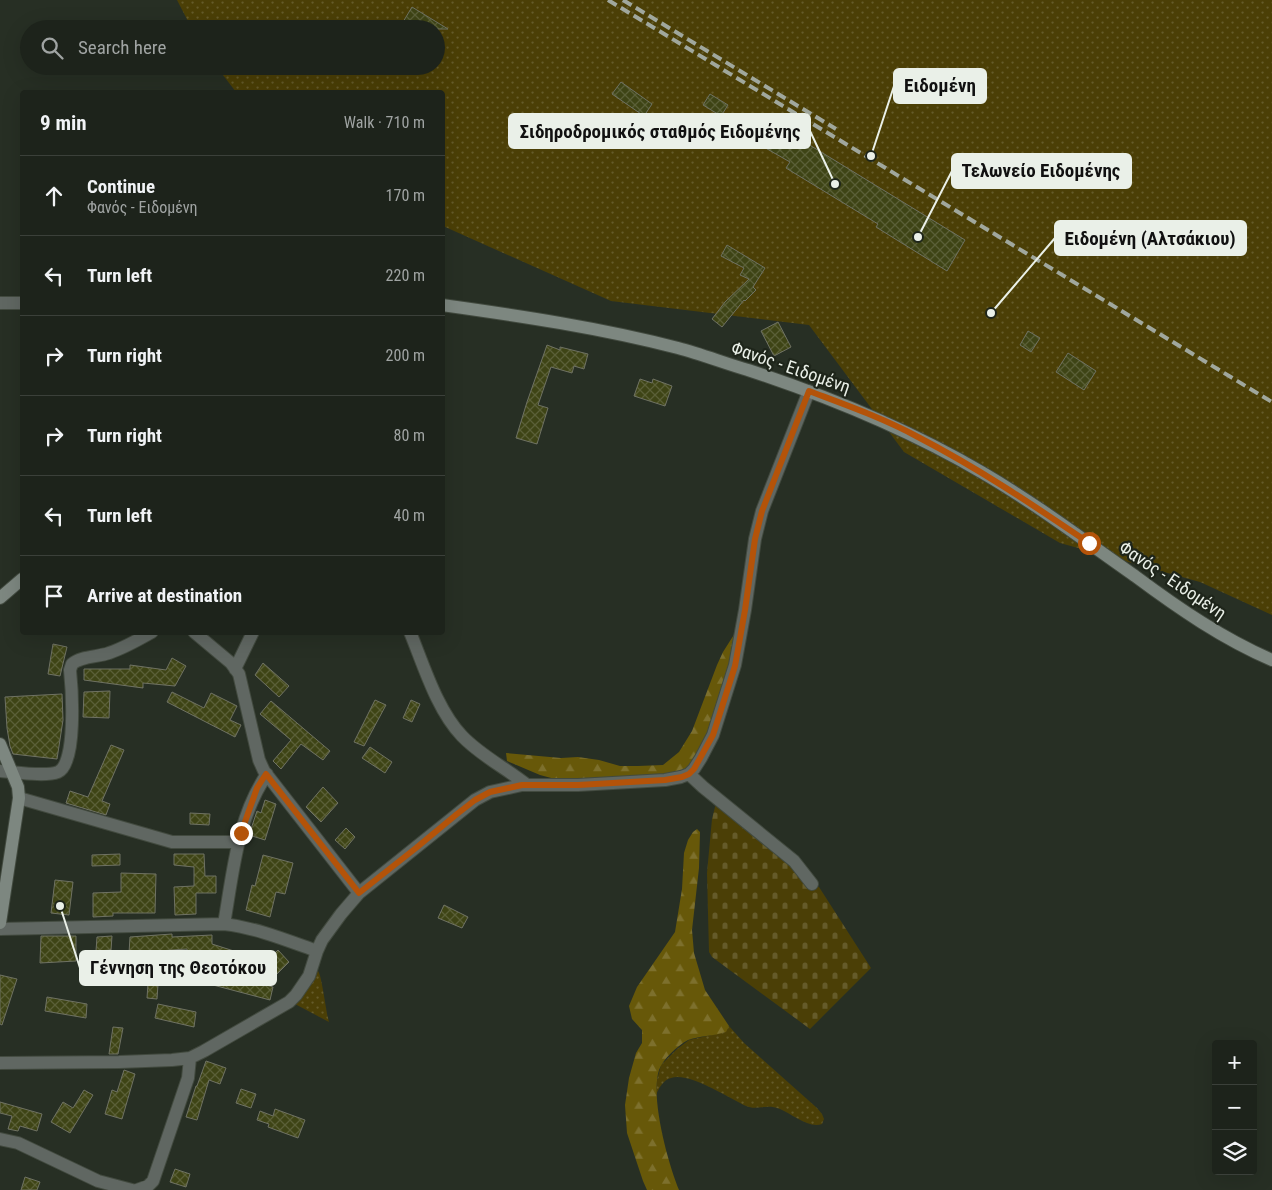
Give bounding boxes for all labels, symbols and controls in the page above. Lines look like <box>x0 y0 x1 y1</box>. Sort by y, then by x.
search box <box>20 20 445 75</box>
icon: search <box>38 34 66 62</box>
text: Search here <box>78 36 166 59</box>
callout: Ειδομένη <box>894 69 986 103</box>
text: Ειδομένη <box>904 74 976 97</box>
text: 9 min <box>40 111 87 135</box>
text: Walk · 710 m <box>344 113 425 132</box>
callout: Σιδηροδρομικός σταθμός Ειδομένης <box>509 114 810 148</box>
text: Σιδηροδρομικός σταθμός Ειδομένης <box>520 120 801 143</box>
callout: Τελωνείο Ειδομένης <box>952 154 1131 188</box>
text: Τελωνείο Ειδομένης <box>962 159 1121 182</box>
text: Continue <box>87 175 155 198</box>
icon: ahead <box>40 182 68 210</box>
text: 170 m <box>386 186 425 205</box>
text: Φανός - Ειδομένη <box>87 198 198 217</box>
callout: Ειδομένη (Αλτσάκιου) <box>1055 221 1246 255</box>
text: Ειδομένη (Αλτσάκιου) <box>1064 227 1236 250</box>
icon: left <box>40 262 68 290</box>
text: Turn left <box>87 264 152 287</box>
text: 220 m <box>386 266 425 285</box>
street label: Φανός - Ειδομένη <box>729 337 853 397</box>
icon: right <box>40 342 68 370</box>
text: Turn right <box>87 344 162 367</box>
text: 200 m <box>386 346 425 365</box>
icon: right <box>40 422 68 450</box>
text: Turn right <box>87 424 162 447</box>
text: 80 m <box>393 426 425 445</box>
icon: left <box>40 502 68 530</box>
text: Turn left <box>87 504 152 527</box>
text: 40 m <box>393 506 425 525</box>
route start <box>1078 532 1101 555</box>
street label: Φανός - Ειδομένη <box>1116 537 1230 623</box>
icon: arrive <box>40 582 68 610</box>
text: Arrive at destination <box>87 584 242 607</box>
route end <box>230 822 253 845</box>
callout: Γέννηση της Θεοτόκου <box>80 951 276 985</box>
text: Γέννηση της Θεοτόκου <box>90 956 266 979</box>
map controls <box>1212 1040 1257 1175</box>
button: + <box>1212 1040 1257 1085</box>
button: − <box>1212 1085 1257 1130</box>
button: layers <box>1212 1130 1257 1175</box>

